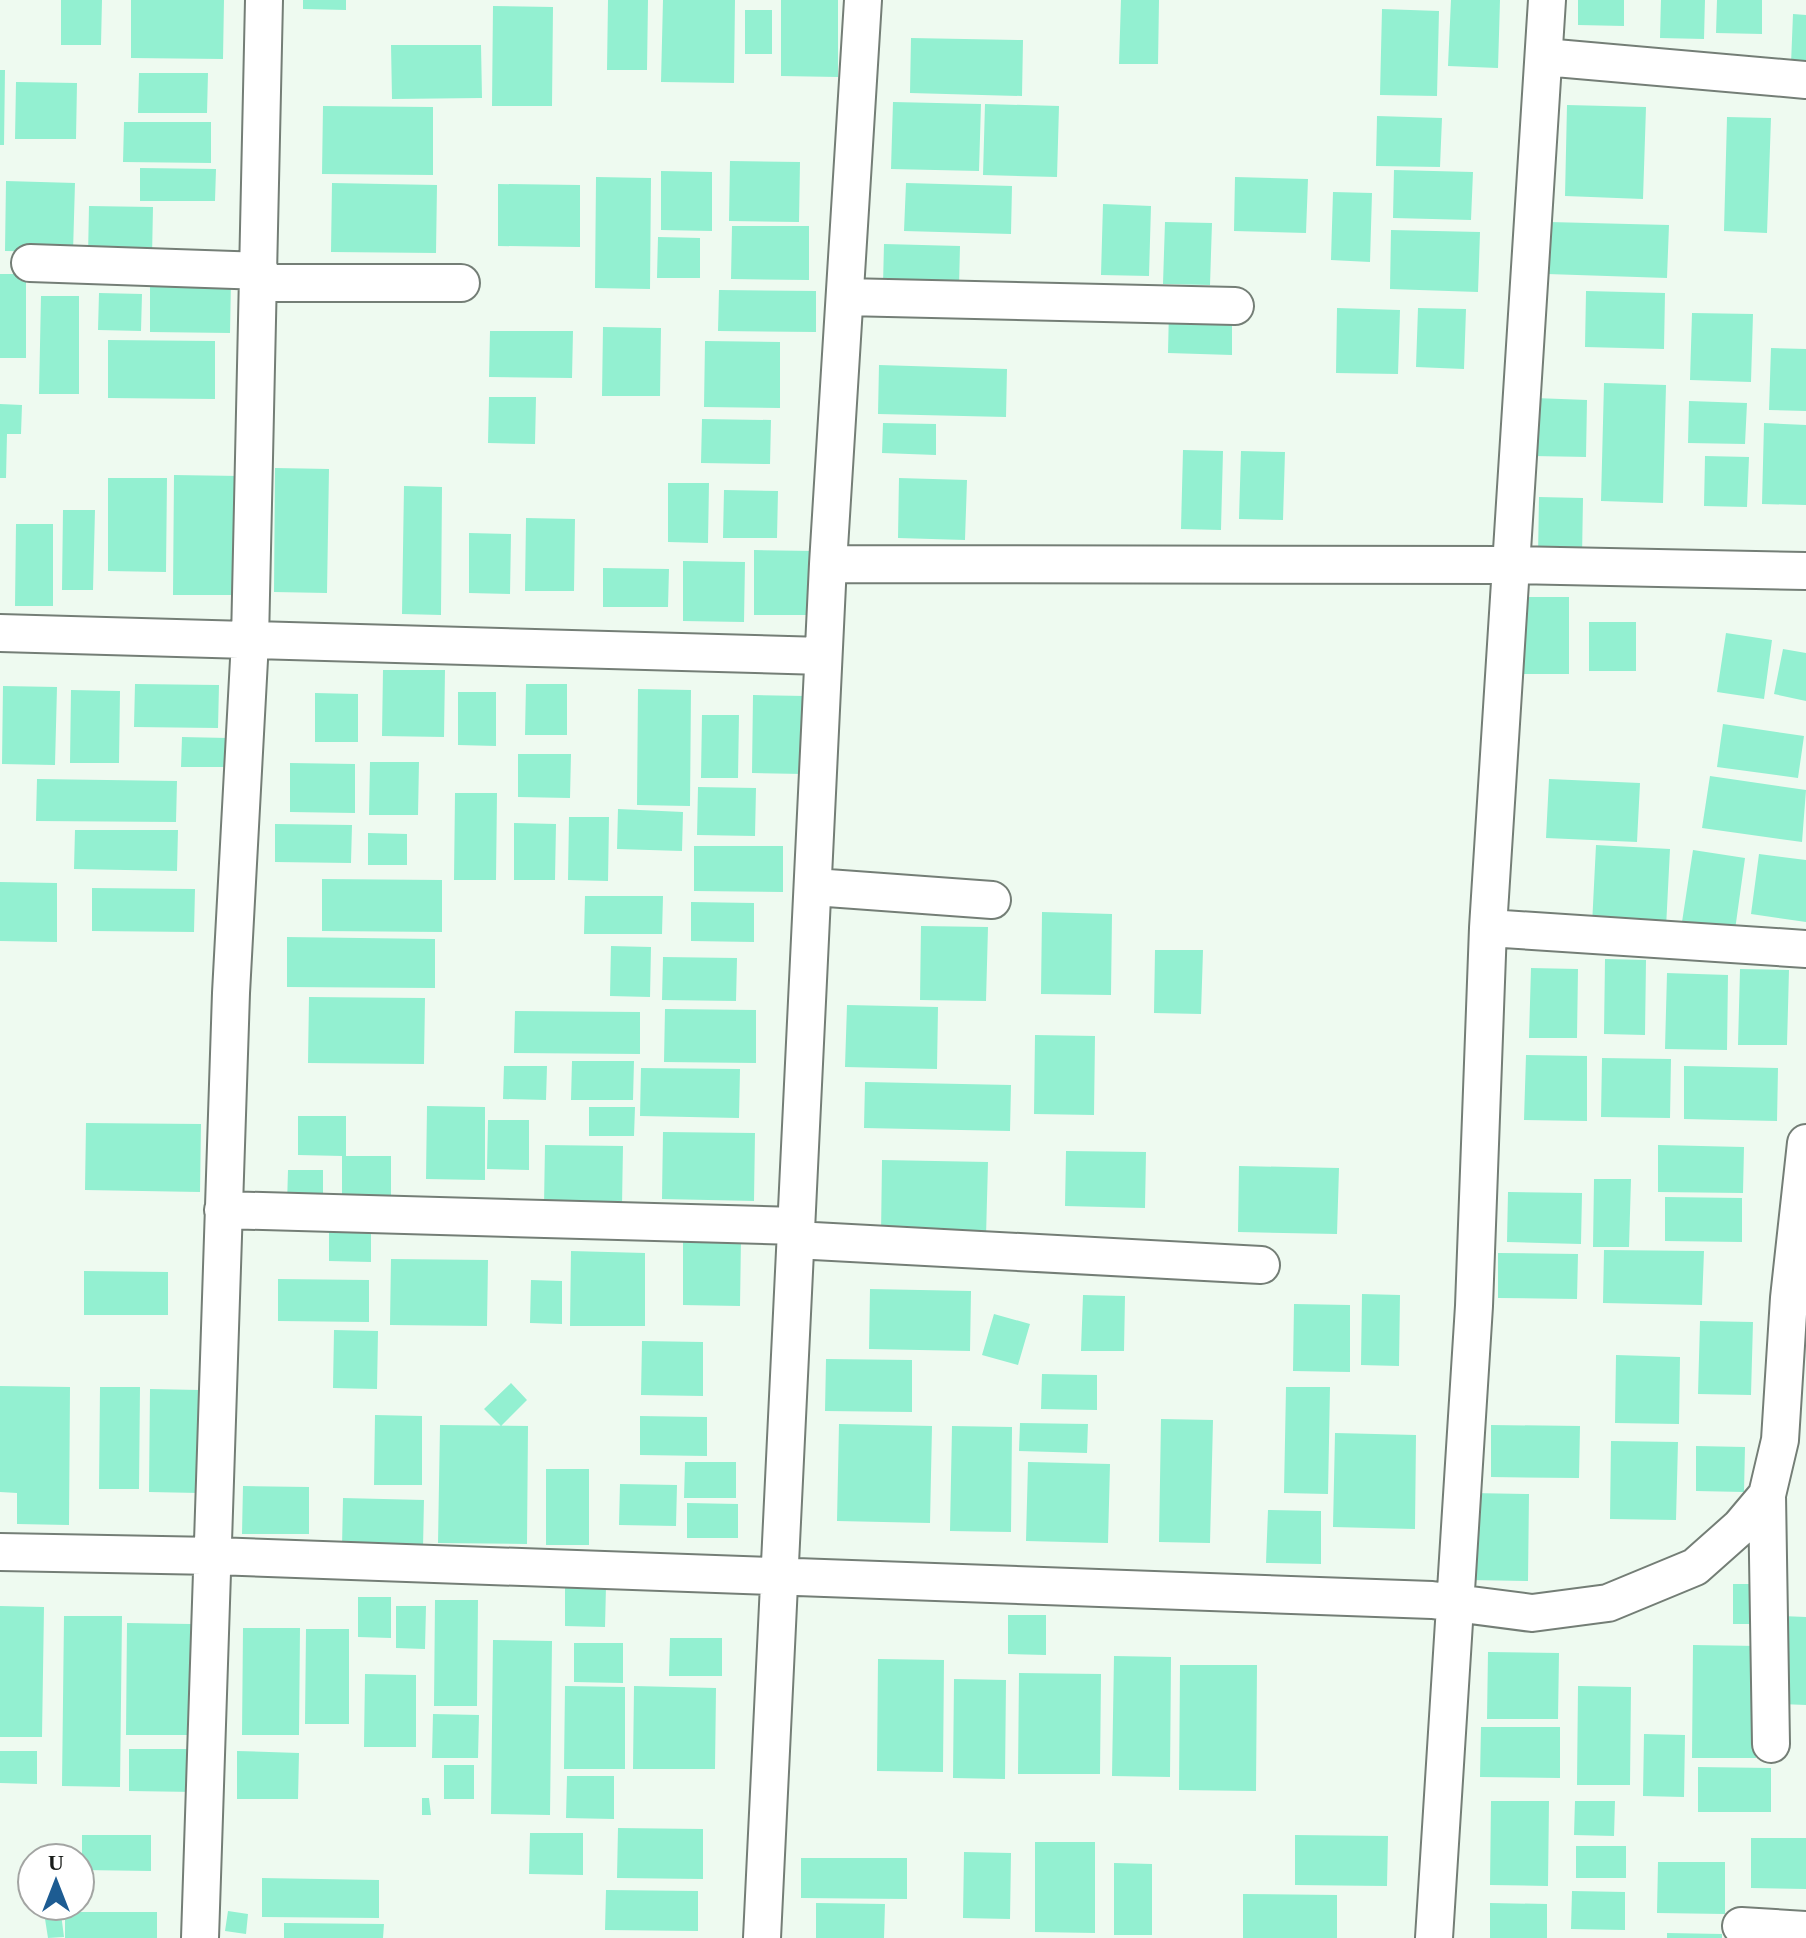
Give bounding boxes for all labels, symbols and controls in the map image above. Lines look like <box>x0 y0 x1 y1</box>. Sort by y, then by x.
north arrow <box>16 1842 96 1922</box>
text: U <box>48 1850 64 1875</box>

